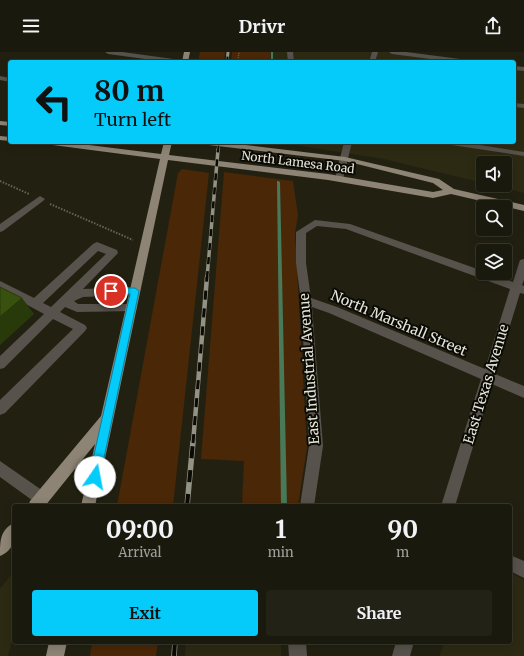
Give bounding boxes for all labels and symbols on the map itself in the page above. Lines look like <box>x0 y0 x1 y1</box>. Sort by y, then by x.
street label: North Lamesa Road <box>241 148 355 176</box>
pin <box>94 274 128 308</box>
street label: North Marshall Street <box>328 286 470 360</box>
street label: East Industrial Avenue <box>295 293 323 445</box>
street label: East Texas Avenue <box>459 322 513 446</box>
position arrow <box>74 456 116 498</box>

